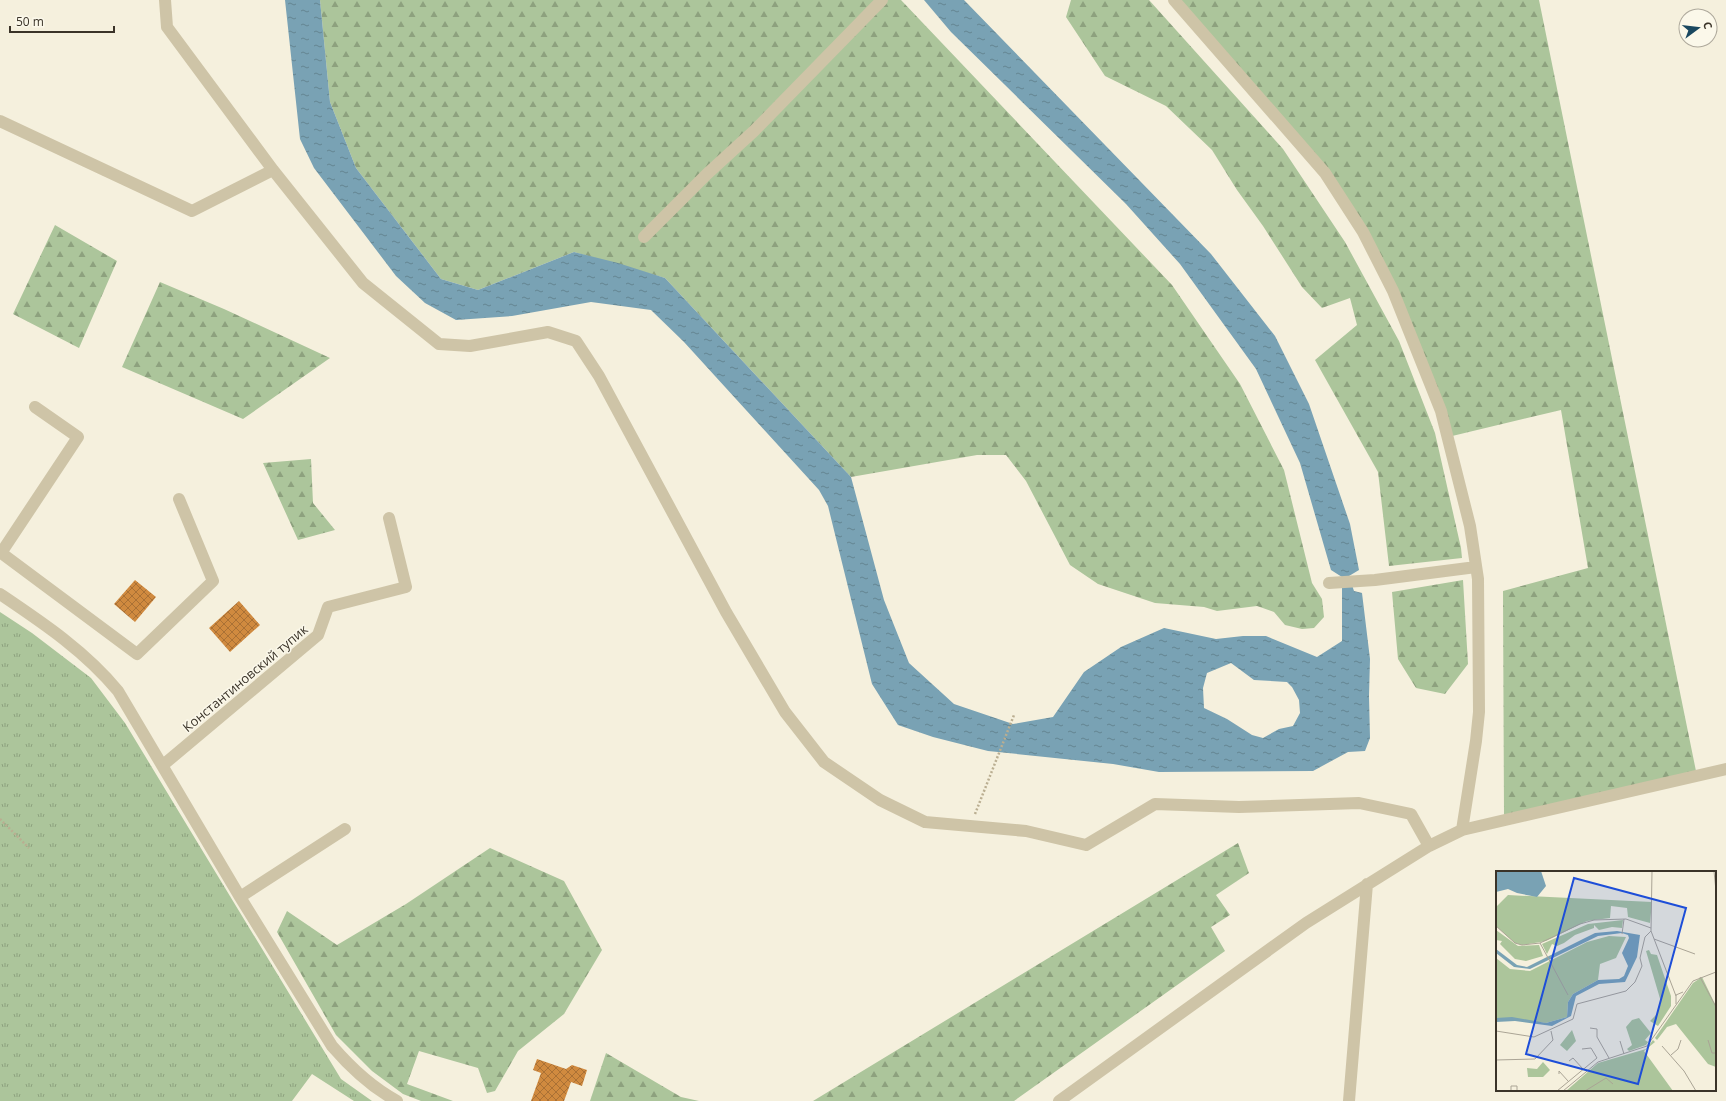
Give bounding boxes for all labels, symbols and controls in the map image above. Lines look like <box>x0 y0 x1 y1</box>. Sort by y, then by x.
scale bar <box>10 8 114 34</box>
north arrow <box>1678 8 1718 48</box>
text: 50 m <box>16 13 44 30</box>
text: С <box>1700 20 1716 31</box>
street label: Константиновский тупик <box>179 620 312 736</box>
inset map <box>1496 871 1716 1091</box>

